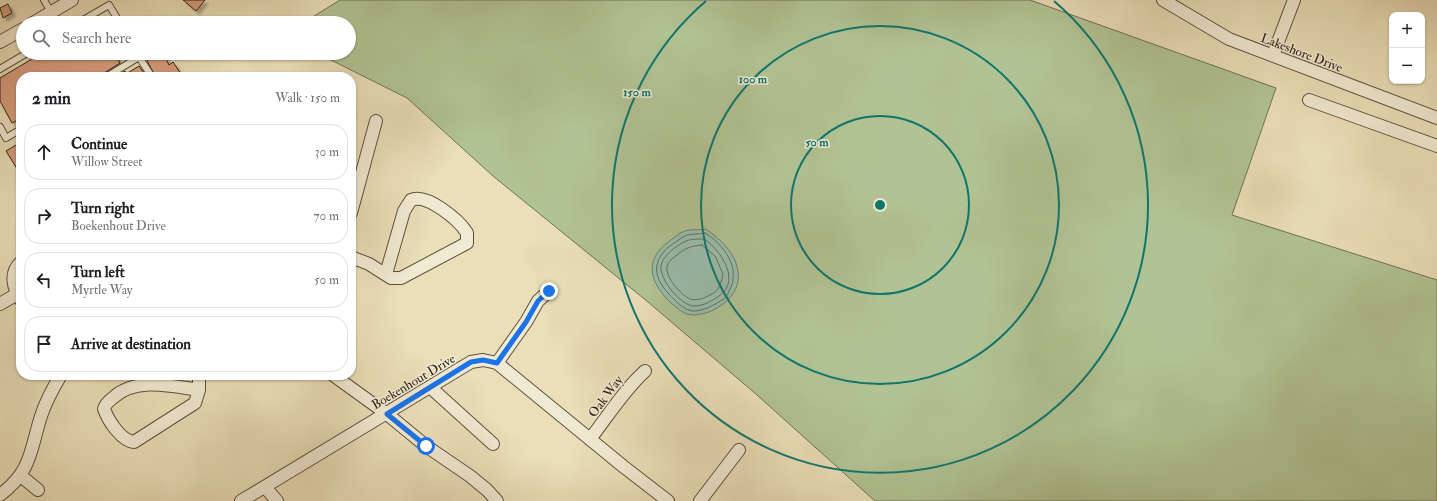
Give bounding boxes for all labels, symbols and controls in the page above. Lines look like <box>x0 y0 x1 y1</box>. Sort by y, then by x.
map controls <box>1389 12 1425 84</box>
button: + <box>1389 12 1425 48</box>
search box <box>16 16 356 60</box>
icon: search <box>30 27 52 49</box>
text: Search here <box>62 29 131 48</box>
street label: Lakeshore Drive <box>1258 30 1345 76</box>
button: − <box>1389 48 1425 84</box>
text: 100 m <box>739 72 768 87</box>
text: 150 m <box>623 85 651 100</box>
text: 2 min <box>32 88 71 109</box>
text: Walk · 150 m <box>275 90 340 106</box>
text: Continue <box>71 135 127 154</box>
text: 50 m <box>805 135 829 150</box>
icon: ahead <box>33 141 55 163</box>
text: 30 m <box>315 144 339 160</box>
text: Willow Street <box>71 154 143 170</box>
centre of rings <box>873 198 887 212</box>
text: Turn right <box>71 199 134 218</box>
icon: right <box>33 205 55 227</box>
text: 70 m <box>314 208 339 224</box>
text: Boekenhout Drive <box>71 218 166 234</box>
text: Turn left <box>71 263 125 282</box>
icon: left <box>33 269 55 291</box>
text: 50 m <box>314 272 339 288</box>
text: Myrtle Way <box>71 282 133 298</box>
route end <box>540 282 558 300</box>
icon: arrive <box>33 333 55 355</box>
text: Arrive at destination <box>71 335 191 354</box>
street label: Boekenhout Drive <box>369 350 459 413</box>
street label: Oak Way <box>585 372 628 421</box>
route start <box>417 437 435 455</box>

